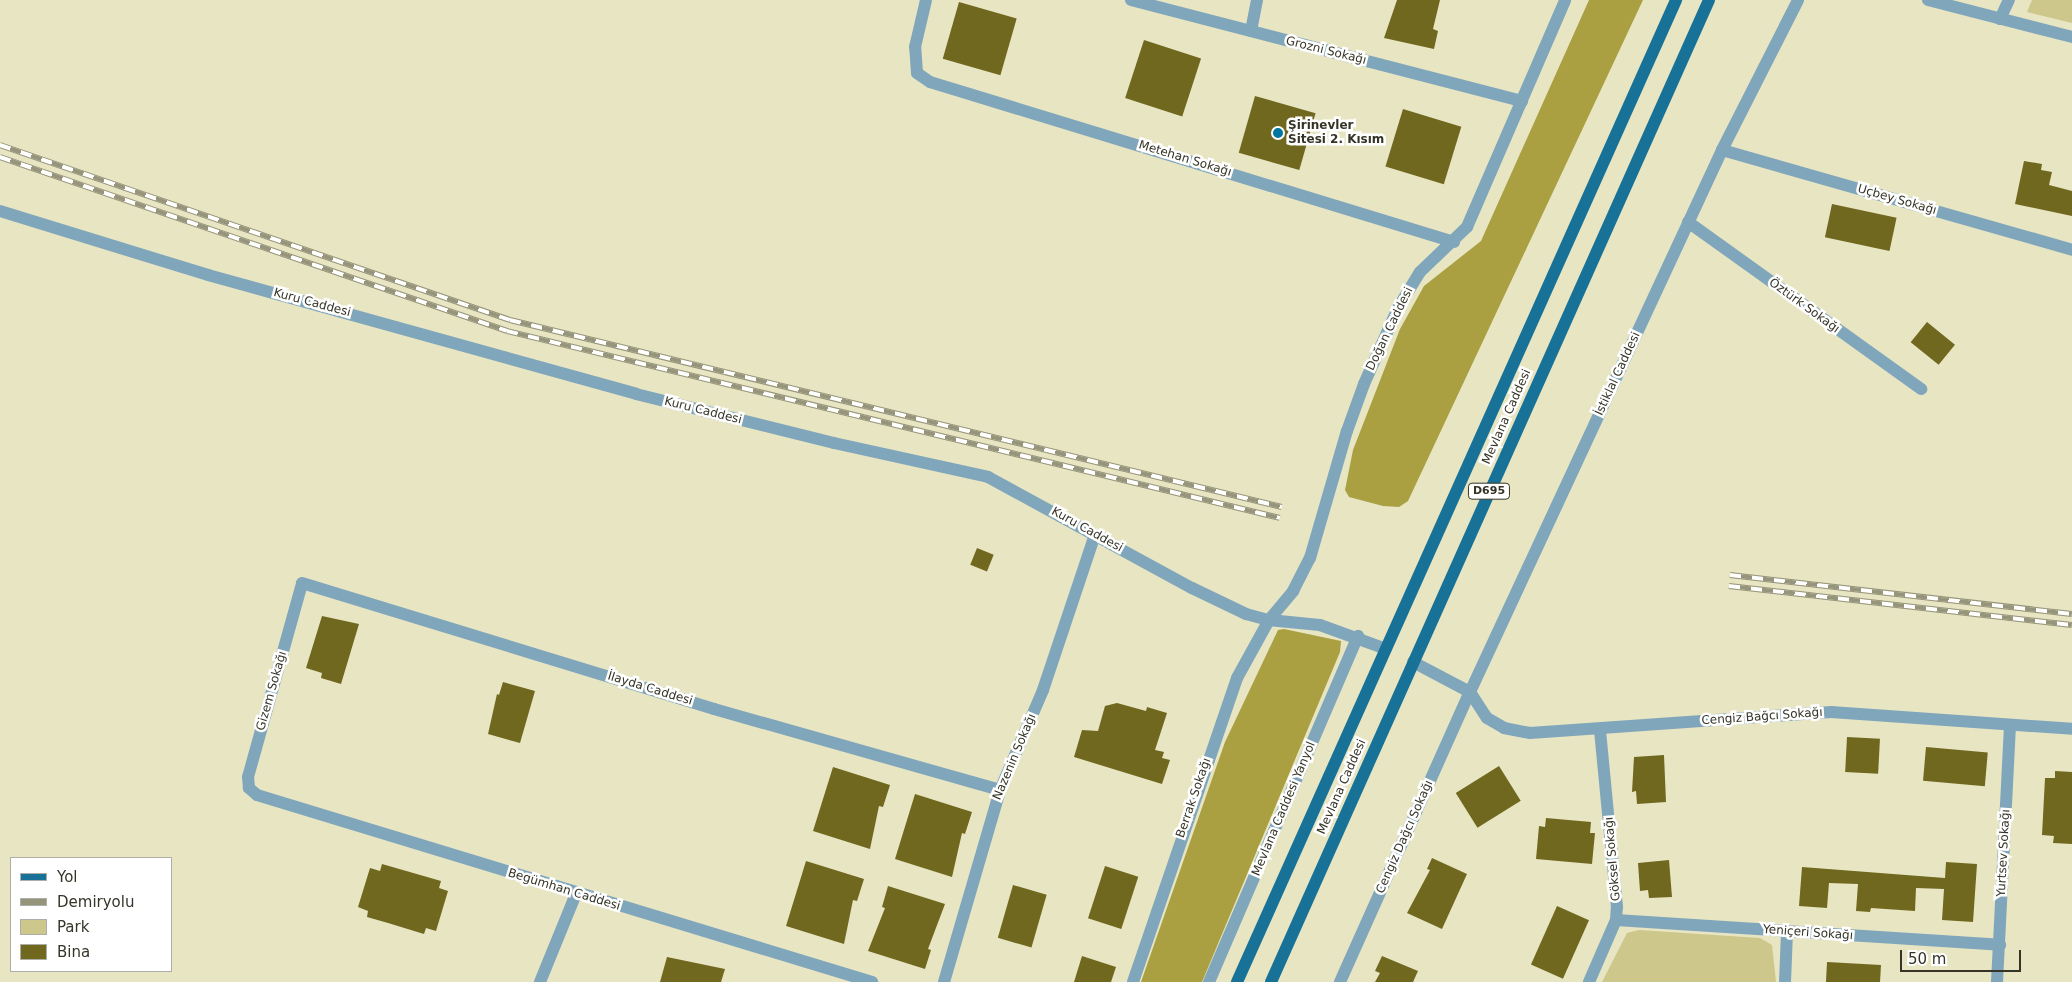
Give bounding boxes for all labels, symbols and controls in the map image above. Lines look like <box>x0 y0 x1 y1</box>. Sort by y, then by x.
street label: Grozni Sokağı <box>1284 34 1368 68</box>
place label: Şirinevler Sitesi 2. Kısım <box>1288 119 1384 147</box>
marker: Şirinevler Sitesi 2. Kısım <box>1272 127 1284 139</box>
street label: Metehan Sokağı <box>1137 138 1233 180</box>
street label: Uçbey Sokağı <box>1856 182 1938 218</box>
street label: Öztürk Sokağı <box>1766 276 1842 336</box>
street label: Doğan Caddesi <box>1364 285 1416 373</box>
street label: Kuru Caddesi <box>272 286 352 320</box>
street label: İstiklal Caddesi <box>1592 330 1644 418</box>
street label: Mevlana Caddesi <box>1480 367 1534 467</box>
street label: Kuru Caddesi <box>663 394 743 428</box>
road number: D695 <box>1468 482 1510 500</box>
street label: Kuru Caddesi <box>1049 505 1125 555</box>
street label: Gizem Sokağı <box>254 650 290 732</box>
street label: İlayda Caddesi <box>606 669 694 709</box>
street label: Cengiz Bağcı Sokağı <box>1701 706 1823 728</box>
street label: Nazenin Sokağı <box>990 712 1040 802</box>
street label: Mevlana Caddesi <box>1315 737 1369 837</box>
street label: Mevlana Caddesi Yanyol <box>1249 740 1319 878</box>
street label: Berrak Sokağı <box>1174 756 1214 840</box>
street label: Cengiz Dağcı Sokağı <box>1374 778 1436 896</box>
street label: Yurtsev Sokağı <box>1995 809 2013 897</box>
street label: Göksel Sokağı <box>1602 816 1624 902</box>
legend <box>10 857 172 972</box>
street label: Begümhan Caddesi <box>506 866 622 914</box>
text: Yol <box>57 868 78 886</box>
text: Demiryolu <box>57 893 134 911</box>
text: Park <box>57 918 89 936</box>
street label: Yeniçeri Sokağı <box>1763 923 1853 943</box>
scale bar <box>1902 940 2023 972</box>
text: Bina <box>57 943 90 961</box>
text: 50 m <box>1908 950 1946 968</box>

